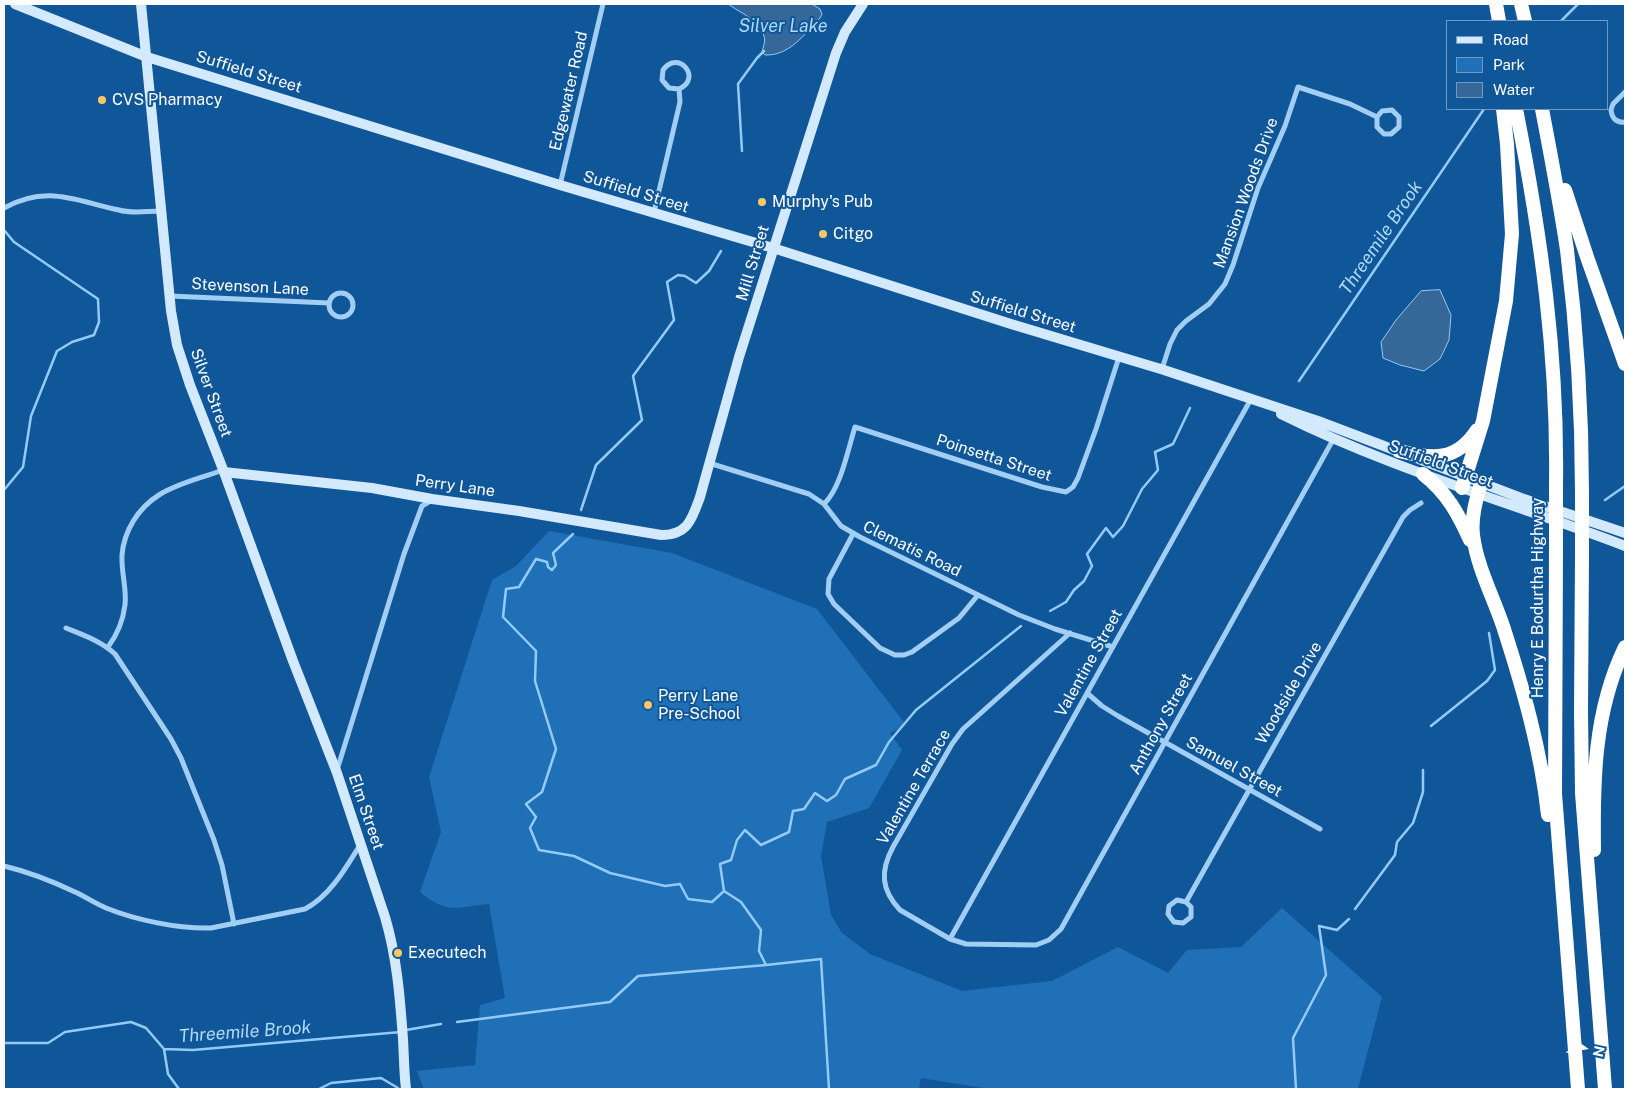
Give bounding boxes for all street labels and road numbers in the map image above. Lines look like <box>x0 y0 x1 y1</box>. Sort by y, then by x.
street label: Edgewater Road <box>546 29 592 153</box>
street label: Suffield Street <box>194 47 304 97</box>
street label: Mansion Woods Drive <box>1210 115 1282 271</box>
street label: Suffield Street <box>581 167 691 217</box>
street label: Mill Street <box>732 223 774 303</box>
street label: Stevenson Lane <box>191 274 309 300</box>
street label: Suffield Street <box>968 287 1078 337</box>
street label: Silver Street <box>186 346 236 440</box>
street label: Poinsetta Street <box>934 430 1054 486</box>
street label: Suffield Street <box>1386 436 1496 492</box>
street label: Perry Lane <box>414 471 496 501</box>
street label: Henry E Bodurtha Highway <box>1528 498 1548 698</box>
street label: Clematis Road <box>860 517 964 581</box>
street label: Valentine Street <box>1051 606 1127 720</box>
street label: Woodside Drive <box>1252 638 1326 748</box>
street label: Anthony Street <box>1125 670 1197 778</box>
street label: Valentine Terrace <box>873 726 955 848</box>
street label: Samuel Street <box>1182 733 1286 801</box>
street label: Elm Street <box>344 772 388 852</box>

